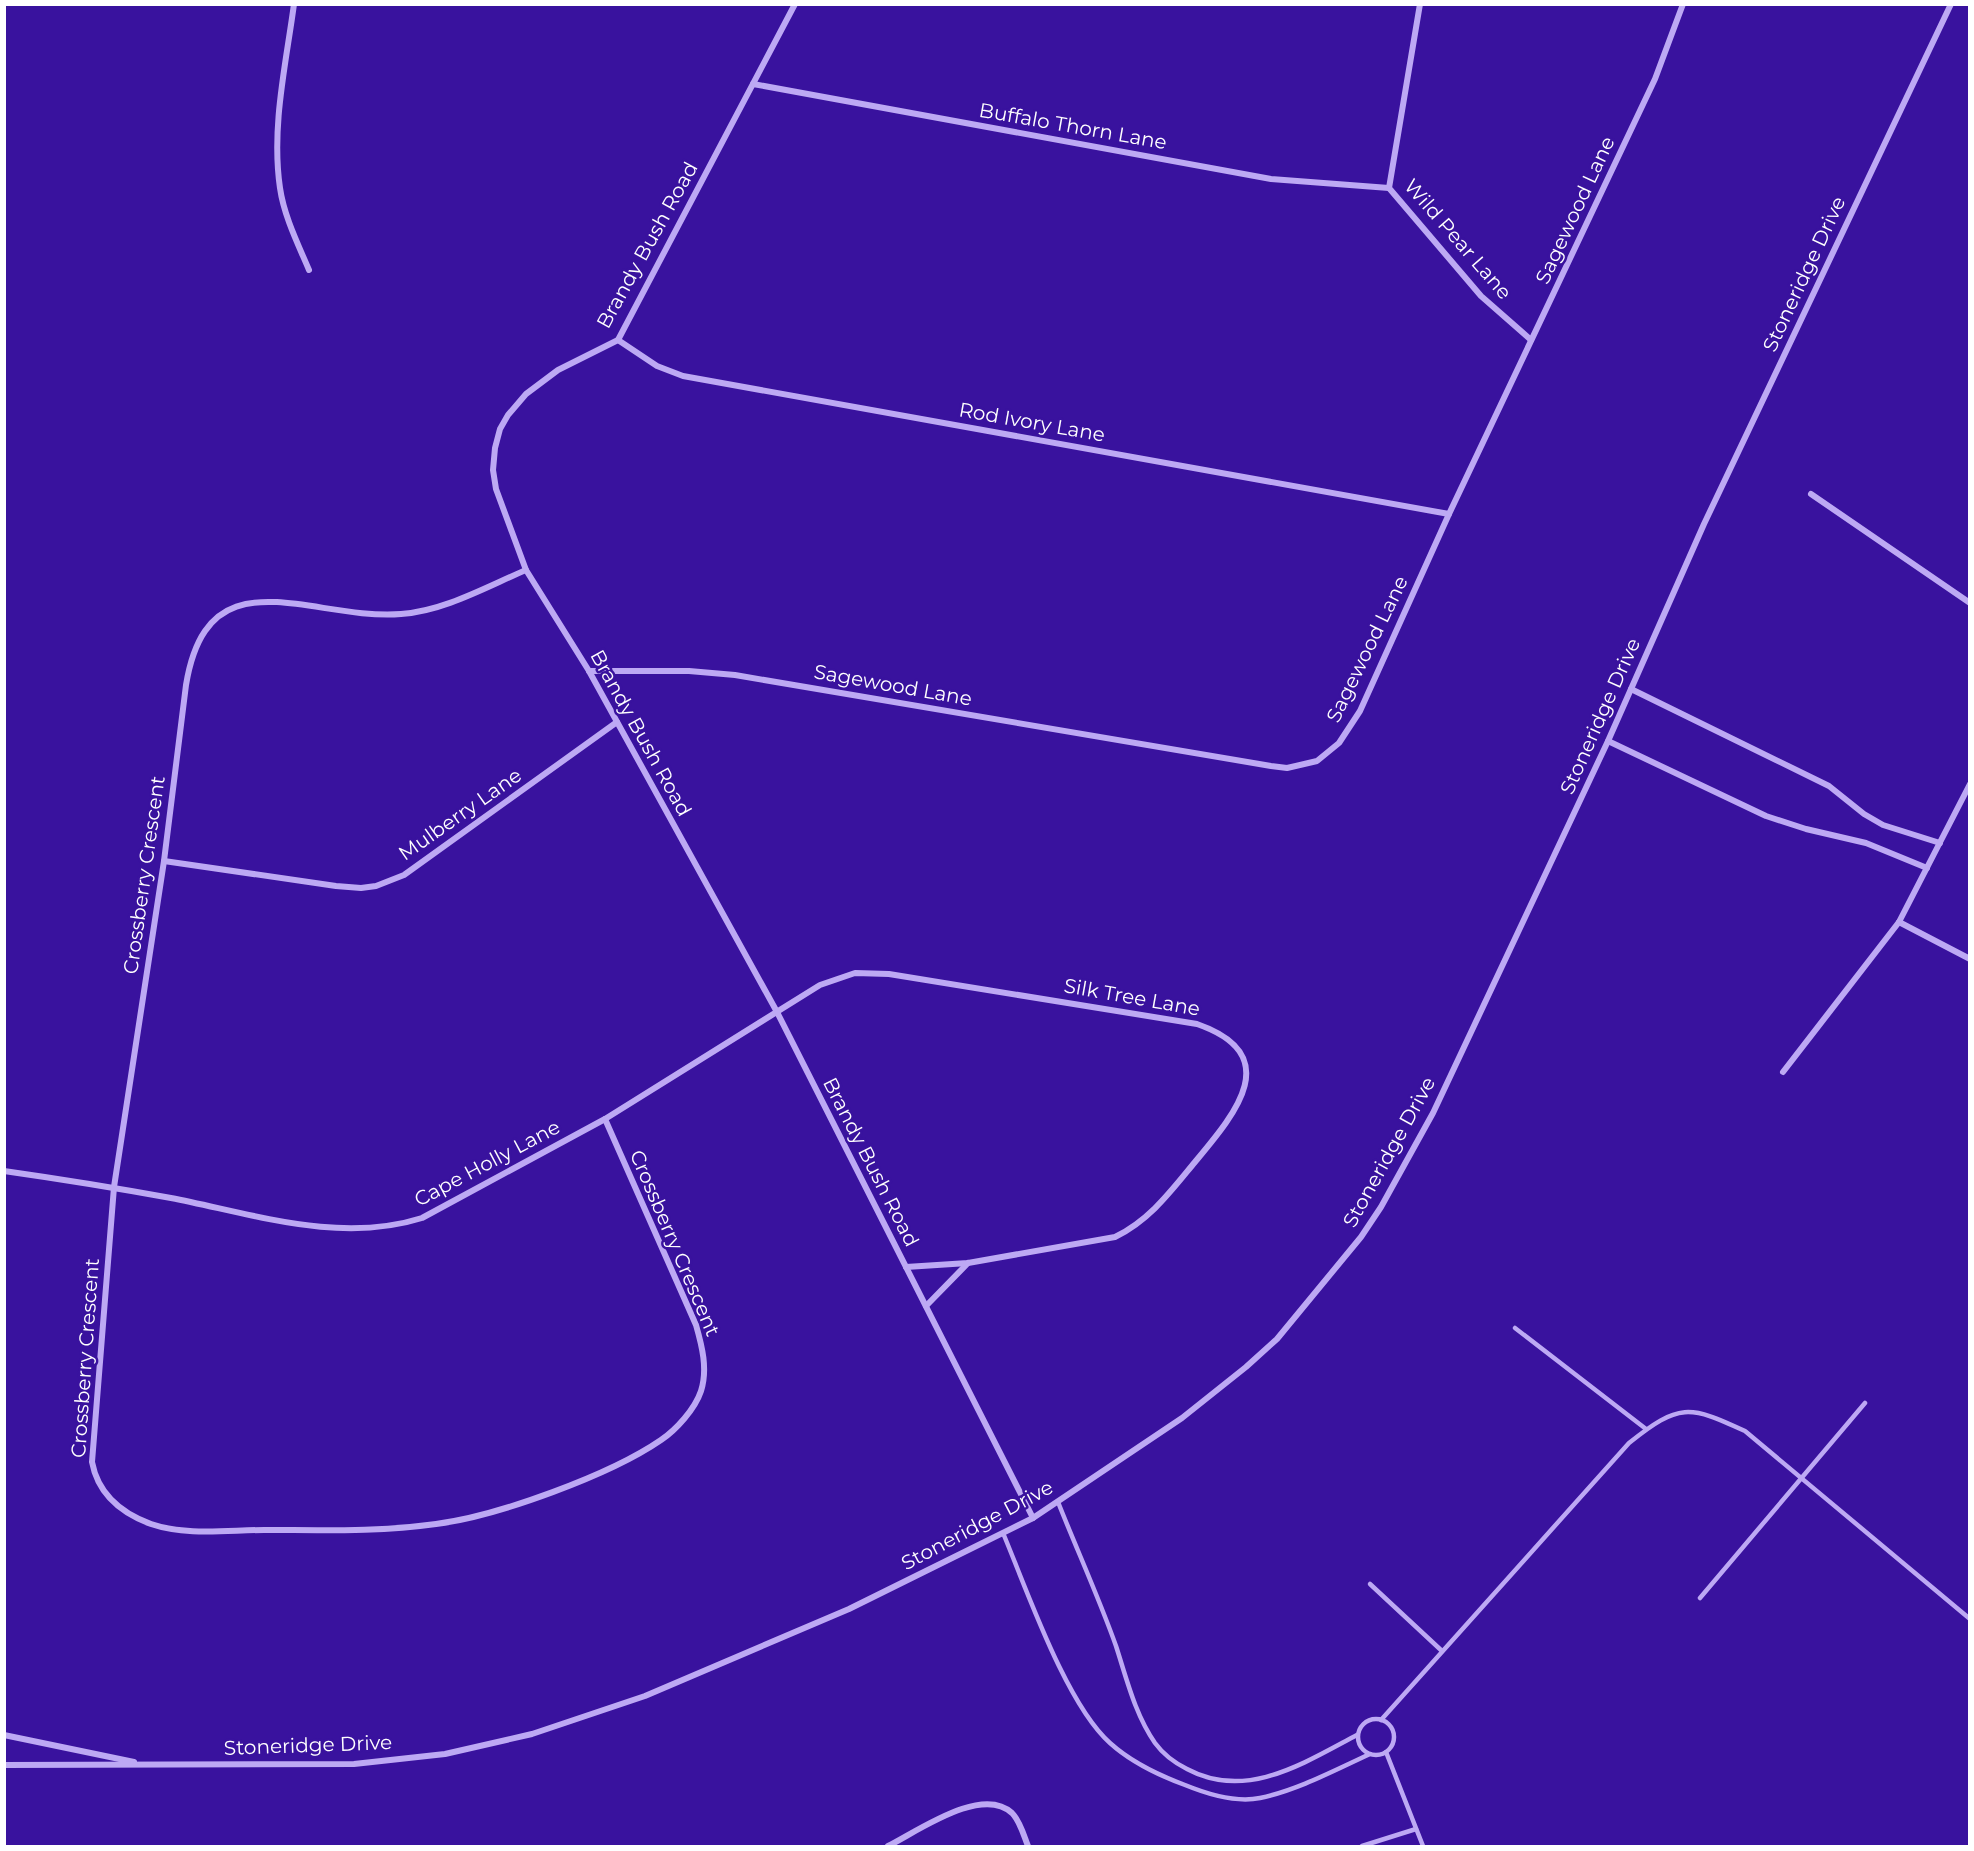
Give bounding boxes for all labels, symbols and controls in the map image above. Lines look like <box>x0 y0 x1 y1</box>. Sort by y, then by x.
street label: Buffalo Thorn Lane <box>977 98 1169 154</box>
street label: Sagewood Lane <box>1530 132 1620 288</box>
street label: Brandy Bush Road <box>591 158 703 332</box>
street label: Wild Pear Lane <box>1399 174 1517 304</box>
street label: Stoneridge Drive <box>1758 193 1850 355</box>
street label: Rod Ivory Lane <box>957 397 1107 447</box>
street label: Sagewood Lane <box>1321 572 1413 726</box>
street label: Stoneridge Drive <box>1555 634 1645 798</box>
street label: Brandy Bush Road <box>585 646 697 820</box>
street label: Sagewood Lane <box>812 659 974 711</box>
street label: Mulberry Lane <box>394 763 526 865</box>
street label: Crossberry Crescent <box>118 774 170 976</box>
street label: Silk Tree Lane <box>1062 973 1202 1021</box>
street label: Brandy Bush Road <box>818 1073 924 1251</box>
street label: Stoneridge Drive <box>1338 1073 1440 1231</box>
street label: Cape Holly Lane <box>410 1115 564 1211</box>
street label: Crossberry Crescent <box>625 1146 725 1340</box>
street label: Crossberry Crescent <box>66 1257 104 1459</box>
street label: Stoneridge Drive <box>897 1475 1057 1575</box>
street label: Stoneridge Drive <box>223 1730 393 1760</box>

